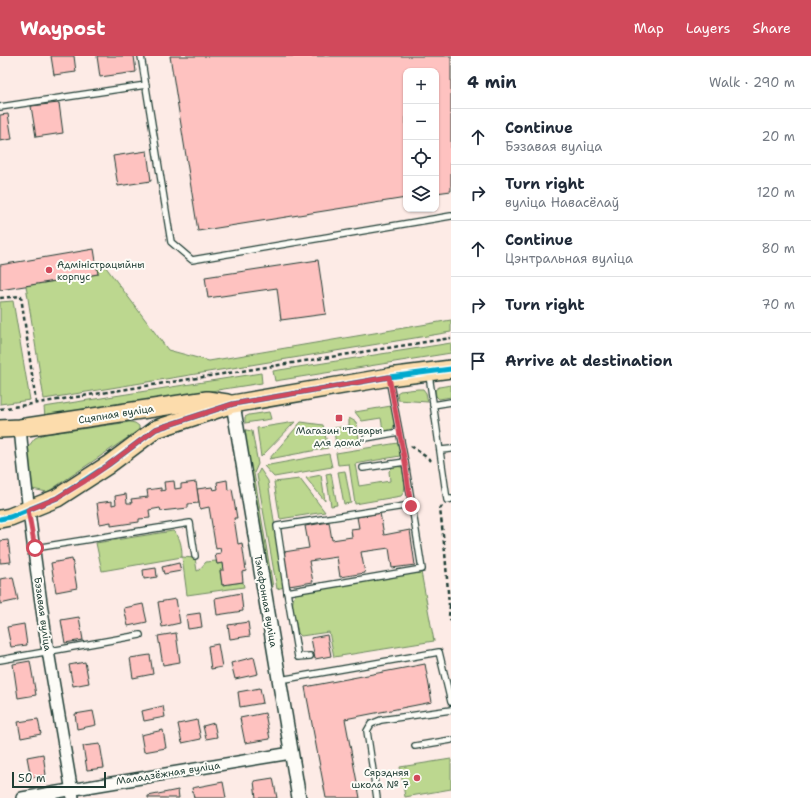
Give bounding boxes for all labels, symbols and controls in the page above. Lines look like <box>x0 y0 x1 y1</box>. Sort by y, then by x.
text: Waypost <box>20 16 105 41</box>
text: Map <box>634 19 664 37</box>
text: Layers <box>686 19 730 37</box>
text: Share <box>752 19 791 37</box>
map controls <box>403 68 439 212</box>
button: + <box>403 68 439 104</box>
text: 4 min <box>467 71 517 93</box>
text: Walk · 290 m <box>709 74 795 91</box>
button: − <box>403 104 439 140</box>
text: Continue <box>505 118 573 138</box>
icon: ahead <box>467 126 489 148</box>
text: 20 m <box>762 128 795 145</box>
text: Бэзавая вуліца <box>505 138 602 155</box>
button: locate <box>403 140 439 176</box>
text: Turn right <box>505 174 585 194</box>
button: layers <box>403 176 439 212</box>
icon: right <box>467 182 489 204</box>
text: 120 m <box>757 184 795 201</box>
text: вуліца Навасёлаў <box>505 194 619 211</box>
text: Continue <box>505 230 573 250</box>
icon: ahead <box>467 238 489 260</box>
text: 80 m <box>761 240 795 257</box>
text: Цэнтральная вуліца <box>505 250 633 267</box>
place label: Адміністрацыйны корпус <box>57 258 144 283</box>
marker: Адміністрацыйны корпус <box>44 265 54 275</box>
icon: right <box>467 294 489 316</box>
text: Turn right <box>505 295 585 315</box>
text: 70 m <box>761 296 795 313</box>
icon: arrive <box>467 350 489 372</box>
text: Arrive at destination <box>505 351 673 371</box>
street label: Сцяпная вуліца <box>77 402 155 426</box>
marker: Магазин "Товары для дома" <box>334 413 344 423</box>
place label: Магазин "Товары для дома" <box>296 424 382 449</box>
route end <box>402 497 420 515</box>
route start <box>26 539 44 557</box>
street label: Тэлефонная вуліца <box>251 554 281 649</box>
street label: Бэзавая вуліца <box>31 576 55 653</box>
street label: Маладзёжная вуліца <box>115 758 222 788</box>
place label: Сярэдняя школа № 7 <box>351 766 409 791</box>
scale bar <box>12 770 106 789</box>
text: 50 m <box>18 771 46 786</box>
marker: Сярэдняя школа № 7 <box>412 773 422 783</box>

